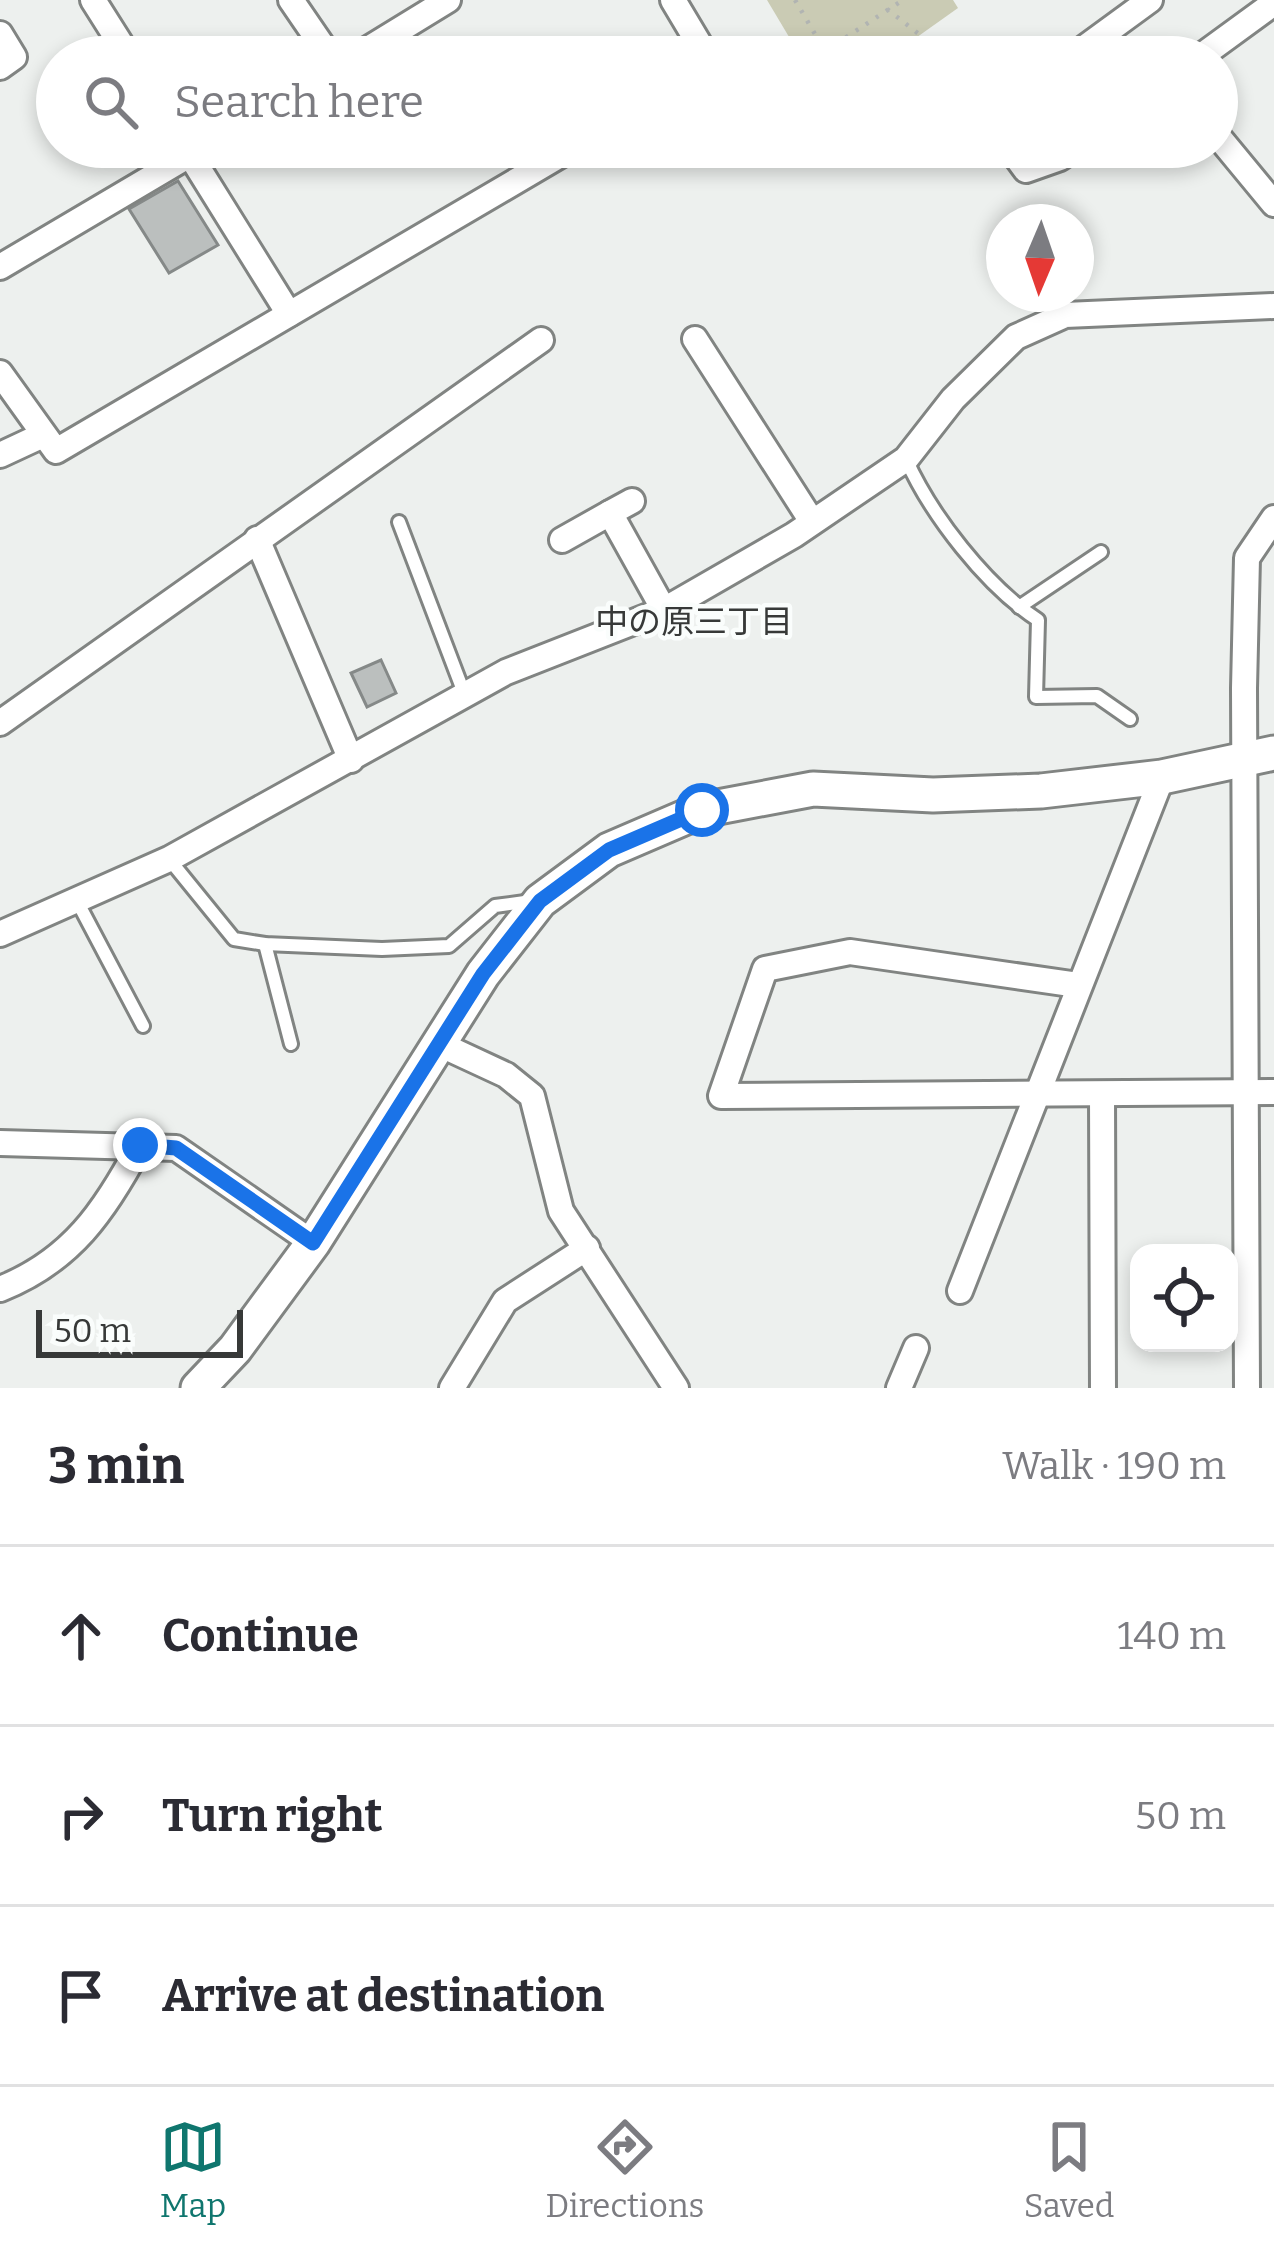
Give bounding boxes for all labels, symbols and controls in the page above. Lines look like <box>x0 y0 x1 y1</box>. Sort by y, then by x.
search box <box>36 36 1238 168</box>
icon: search <box>78 69 144 135</box>
text: Search here <box>174 75 424 129</box>
north arrow <box>986 204 1094 312</box>
district label: 中の原三丁目 <box>595 602 793 642</box>
route start <box>675 783 729 837</box>
route end <box>113 1118 167 1172</box>
map controls <box>1130 1244 1238 1352</box>
button: locate <box>1130 1244 1238 1352</box>
scale bar <box>36 1304 243 1357</box>
text: 50 m <box>54 1311 131 1351</box>
text: 3 min <box>48 1435 184 1497</box>
text: Walk · 190 m <box>1002 1443 1226 1489</box>
icon: ahead <box>48 1603 114 1669</box>
text: Continue <box>162 1609 359 1663</box>
text: 140 m <box>1117 1613 1226 1659</box>
icon: right <box>48 1783 114 1849</box>
text: Turn right <box>162 1789 382 1843</box>
text: 50 m <box>1135 1793 1226 1839</box>
icon: arrive <box>48 1963 114 2029</box>
text: Arrive at destination <box>162 1969 604 2023</box>
tab: Map <box>160 2114 226 2226</box>
tab: Directions <box>546 2114 704 2226</box>
tab: Saved <box>1024 2114 1114 2226</box>

